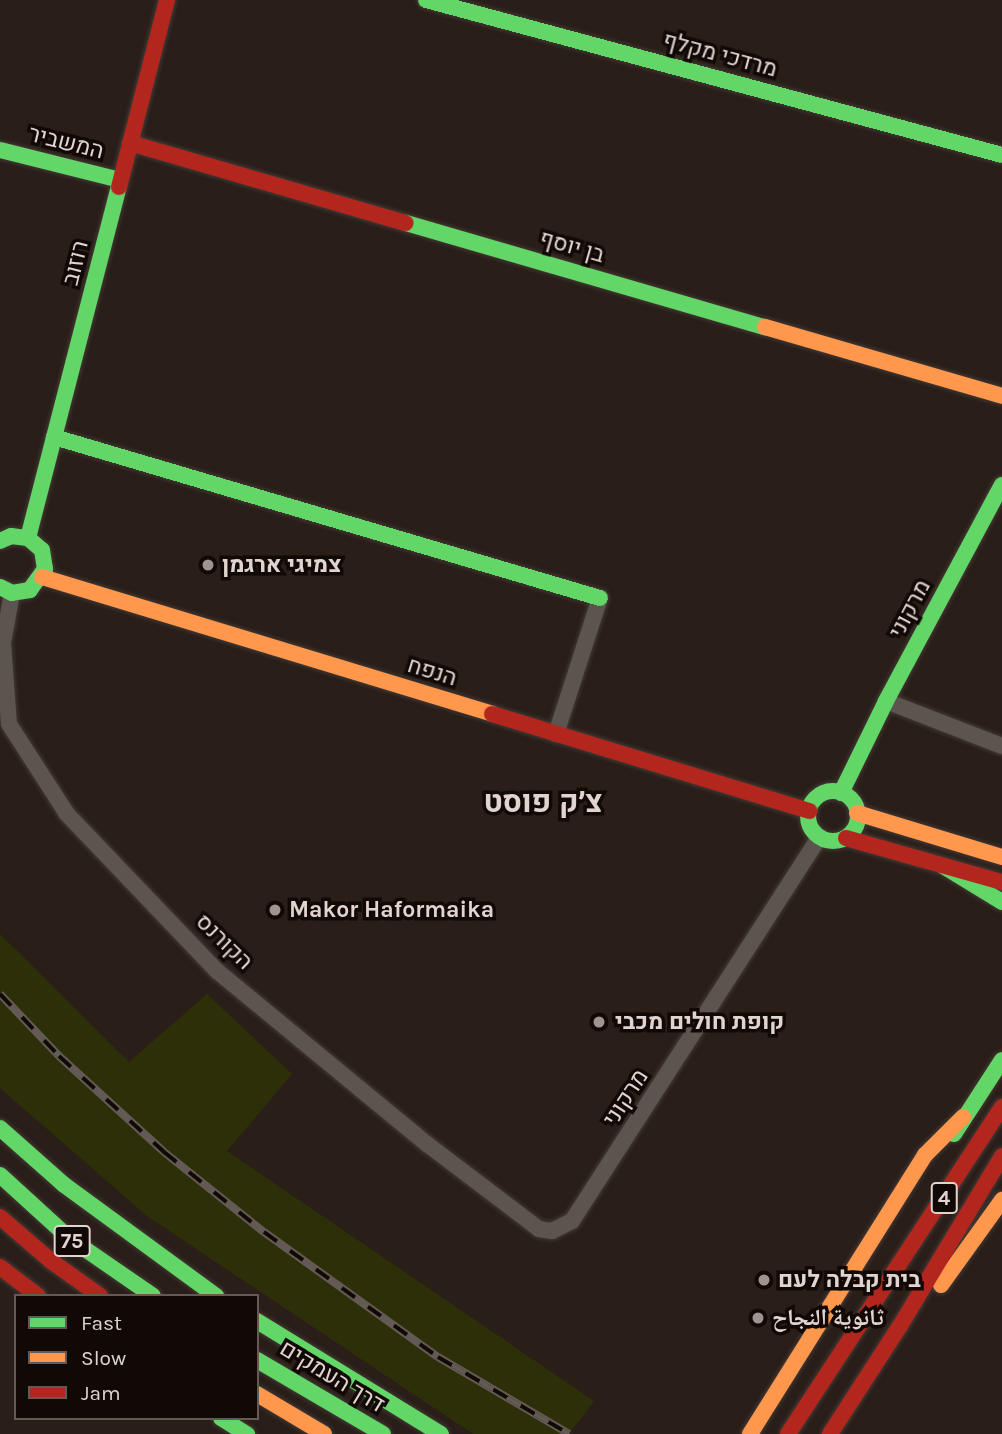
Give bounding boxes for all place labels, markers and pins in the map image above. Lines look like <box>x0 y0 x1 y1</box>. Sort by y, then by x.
place label: צמיגי ארגמן <box>222 551 342 579</box>
marker: צמיגי ארגמן <box>200 557 216 573</box>
place label: Makor Haformaika <box>289 896 494 924</box>
marker: Makor Haformaika <box>267 902 283 918</box>
place label: קופת חולים מכבי <box>615 1008 784 1036</box>
marker: קופת חולים מכבי <box>589 1012 609 1032</box>
place label: בית קבלה לעם <box>778 1266 921 1294</box>
marker: בית קבלה לעם <box>756 1272 772 1288</box>
place label: ثانوية النجاح <box>772 1304 884 1332</box>
marker: ثانوية النجاح <box>750 1310 766 1326</box>

